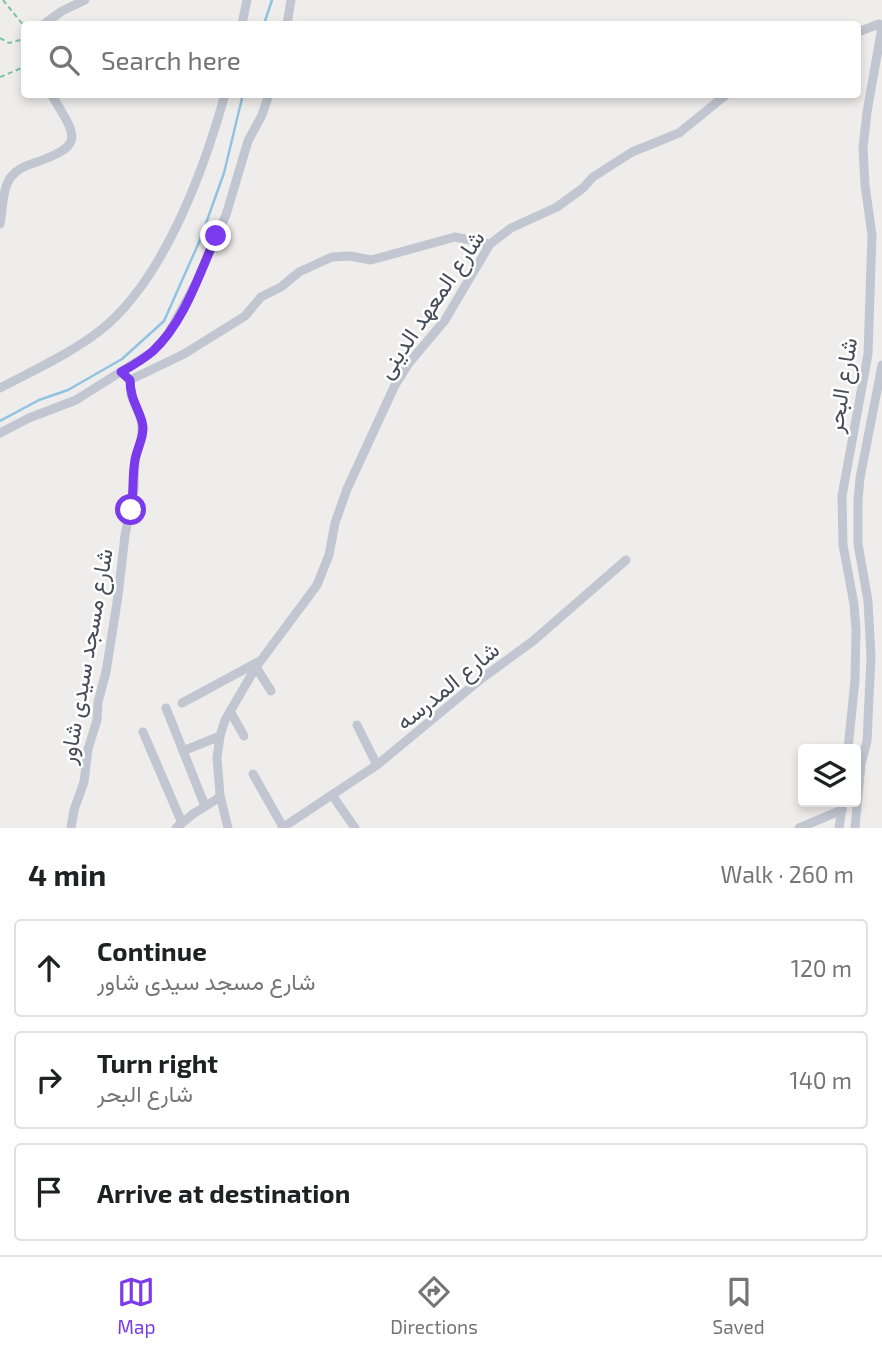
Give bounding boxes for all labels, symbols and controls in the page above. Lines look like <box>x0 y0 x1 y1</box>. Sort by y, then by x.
search box <box>21 21 861 98</box>
icon: search <box>45 41 83 79</box>
text: Search here <box>101 44 241 75</box>
route end <box>200 220 231 251</box>
street label: شارع المعهد الدينى <box>370 225 492 385</box>
street label: شارع البحر <box>820 335 865 436</box>
route start <box>115 494 146 525</box>
street label: شارع مسجد سيدى شاور <box>52 546 121 767</box>
street label: شارع المدرسه <box>390 635 506 738</box>
map controls <box>798 744 861 807</box>
button: layers <box>798 744 861 807</box>
text: 4 min <box>28 856 106 892</box>
text: Walk · 260 m <box>721 860 854 888</box>
text: Continue <box>97 935 207 966</box>
icon: ahead <box>30 949 68 987</box>
text: 120 m <box>791 954 852 982</box>
text: شارع مسجد سيدى شاور <box>97 967 315 995</box>
text: Turn right <box>97 1047 218 1078</box>
icon: right <box>30 1061 68 1099</box>
text: 140 m <box>790 1066 852 1094</box>
text: شارع البحر <box>97 1079 193 1107</box>
icon: arrive <box>30 1173 68 1211</box>
text: Arrive at destination <box>97 1177 350 1208</box>
tab: Map <box>117 1273 155 1338</box>
tab: Directions <box>390 1273 478 1338</box>
tab: Saved <box>712 1273 765 1338</box>

